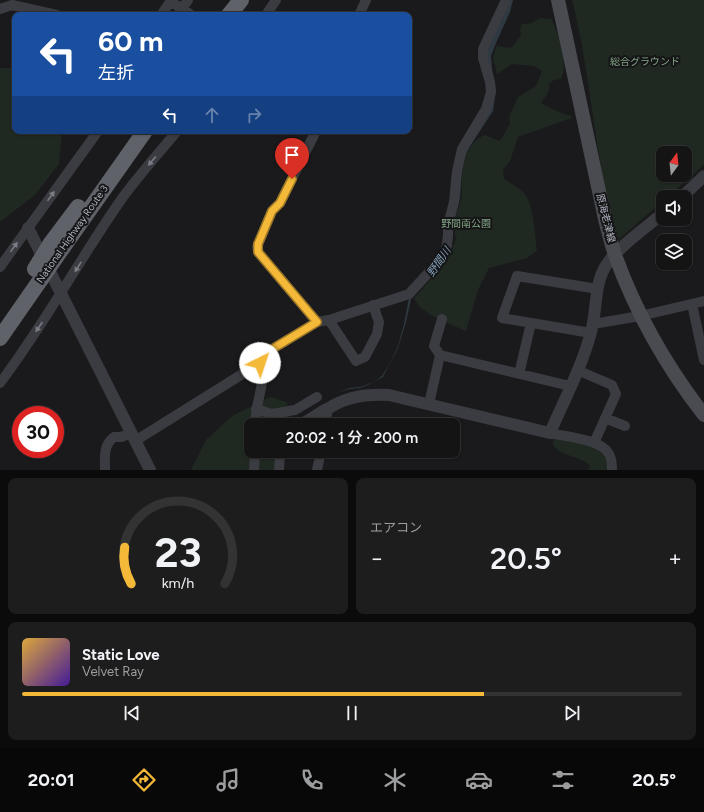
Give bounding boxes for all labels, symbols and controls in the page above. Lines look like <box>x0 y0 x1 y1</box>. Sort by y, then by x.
text: 60 m <box>98 24 163 58</box>
icon: left <box>32 28 84 80</box>
park label: 総合グラウンド <box>610 55 680 68</box>
text: 左折 <box>98 62 134 84</box>
icon: left <box>159 104 181 126</box>
icon: ahead <box>201 104 223 126</box>
icon: right <box>243 104 265 126</box>
pin <box>275 138 309 179</box>
icon: arrive <box>281 144 303 166</box>
north arrow <box>656 146 692 182</box>
map controls <box>656 146 692 270</box>
one-way arrow <box>148 155 157 166</box>
street label: National Highway Route 3 <box>33 183 111 285</box>
button: sound <box>656 190 692 226</box>
one-way arrow <box>47 191 55 201</box>
street label: 原海老津線 <box>594 192 618 244</box>
park label: 野間南公園 <box>441 217 491 230</box>
button: layers <box>656 234 692 270</box>
one-way arrow <box>10 242 18 253</box>
water label: 野間川 <box>424 244 454 279</box>
one-way arrow <box>74 262 82 272</box>
one-way arrow <box>35 321 43 332</box>
position arrow <box>239 342 281 384</box>
speed limit sign: 30 <box>12 406 64 458</box>
text: 20:02 · 1 分 · 200 m <box>286 429 418 447</box>
text: エアコン <box>370 520 422 535</box>
text: 23 <box>154 527 202 577</box>
text: 20.5° <box>490 540 562 577</box>
text: − <box>370 545 384 572</box>
text: + <box>668 545 682 572</box>
text: km/h <box>162 574 194 592</box>
text: Static Love <box>82 646 160 664</box>
text: Velvet Ray <box>82 664 144 679</box>
icon: previous <box>121 702 143 724</box>
icon: pause <box>341 702 363 724</box>
icon: next <box>561 702 583 724</box>
icon: directions <box>130 766 158 794</box>
icon: music <box>214 766 242 794</box>
icon: phone <box>298 766 326 794</box>
icon: climate <box>381 766 409 794</box>
icon: car <box>465 766 493 794</box>
icon: filters <box>549 766 577 794</box>
text: 20:01 <box>28 769 75 791</box>
text: 20.5° <box>632 769 676 791</box>

